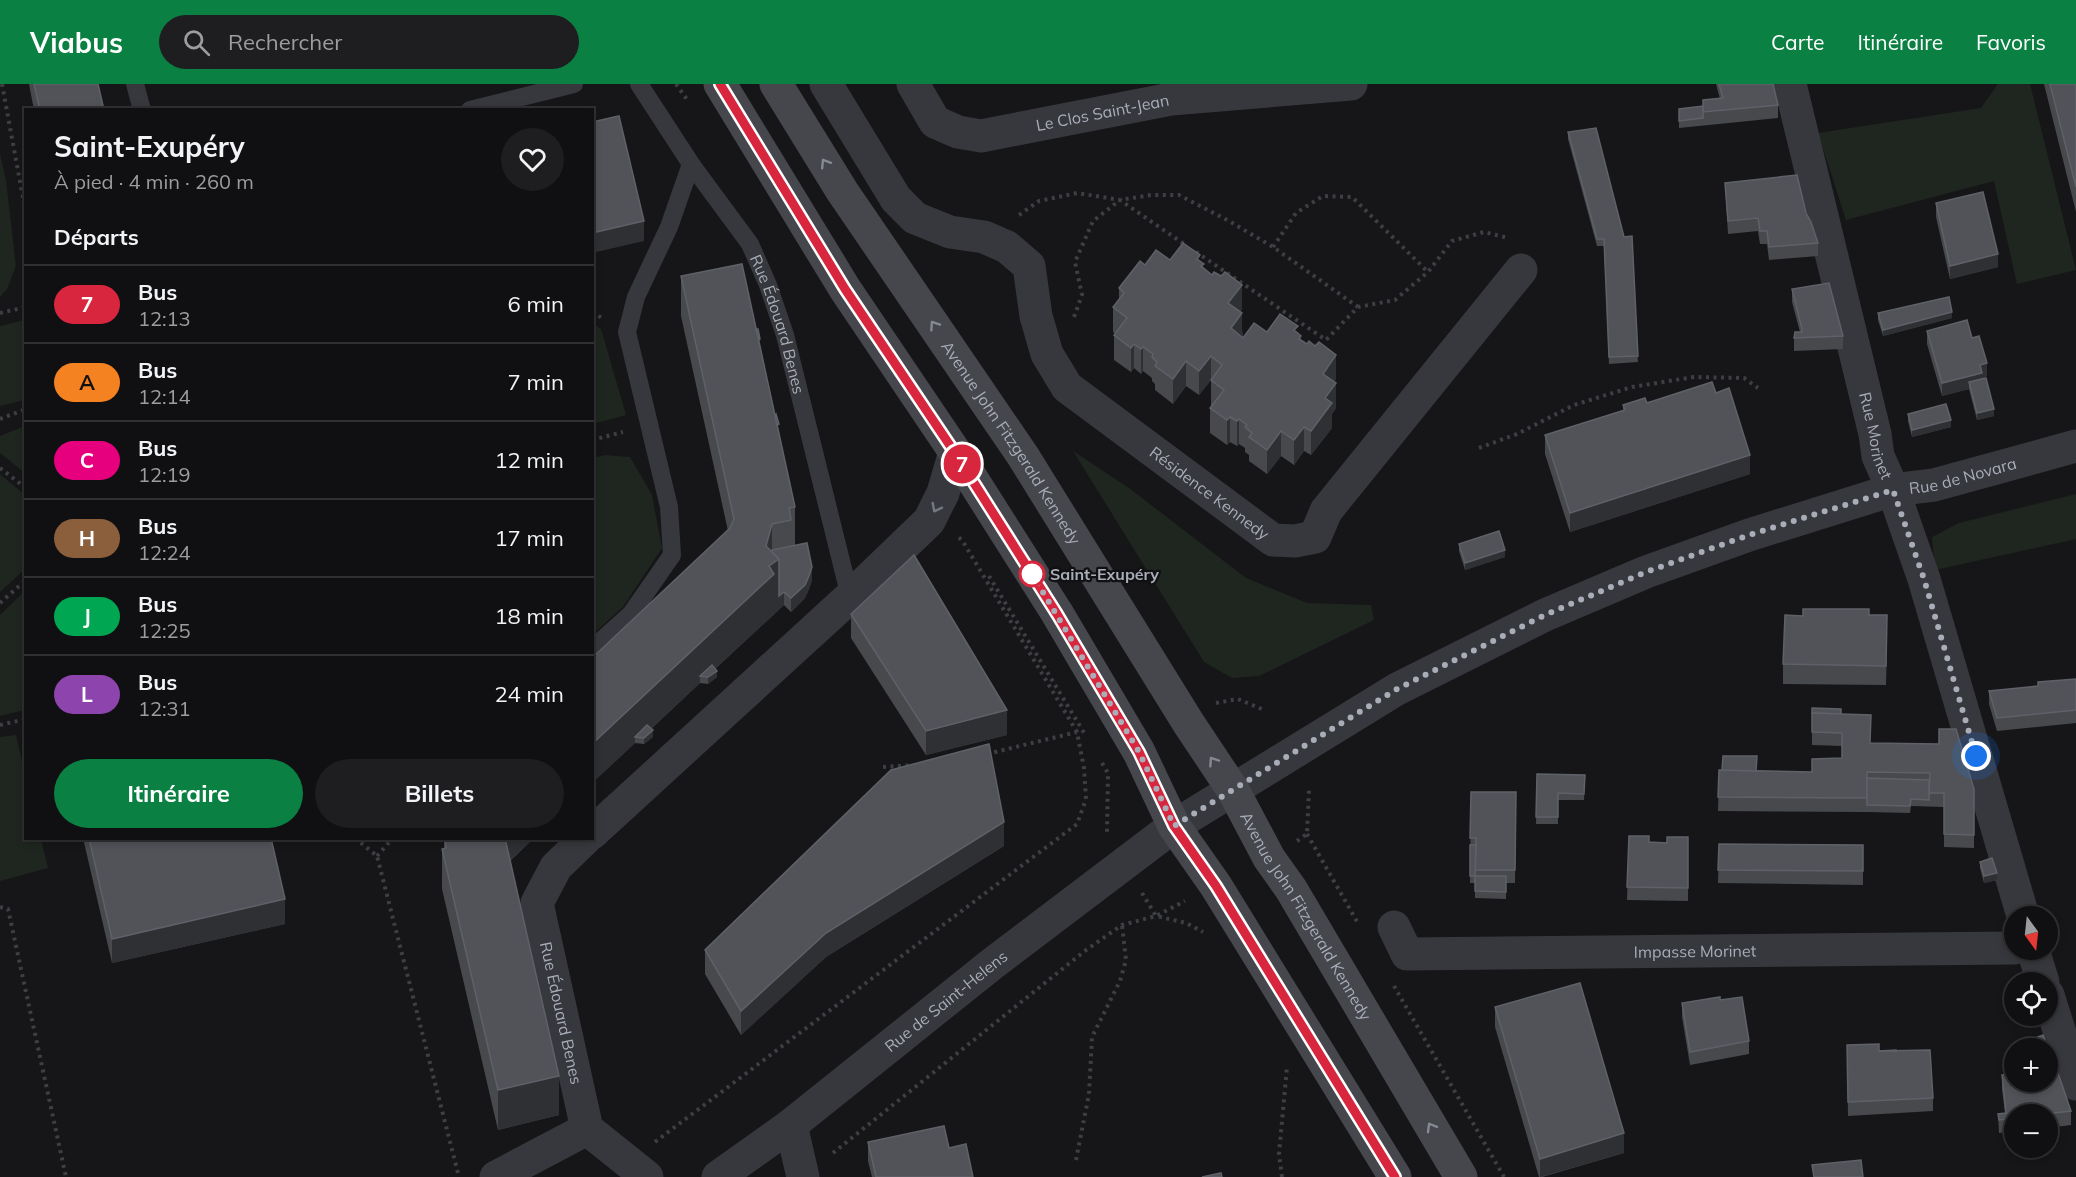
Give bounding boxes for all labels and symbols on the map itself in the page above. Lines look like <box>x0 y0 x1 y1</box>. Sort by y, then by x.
street label: Le Clos Saint-Jean <box>1034 90 1171 135</box>
one-way arrow <box>820 159 832 169</box>
street label: Rue Édouard Benes <box>746 251 809 396</box>
one-way arrow <box>930 321 941 332</box>
street label: Avenue John Fitzgerald Kennedy <box>937 337 1086 549</box>
street label: Rue Morinet <box>1855 390 1897 483</box>
street label: Résidence Kennedy <box>1146 442 1274 544</box>
line badge: 7 <box>942 444 982 484</box>
street label: Rue de Novara <box>1908 453 2018 498</box>
one-way arrow <box>931 501 943 512</box>
marker: Saint-Exupéry <box>1019 561 1045 587</box>
place label: Saint-Exupéry <box>1050 564 1159 584</box>
your location <box>1961 741 1991 771</box>
one-way arrow <box>1210 756 1221 767</box>
street label: Avenue John Fitzgerald Kennedy <box>1236 808 1376 1024</box>
north arrow <box>2004 906 2058 960</box>
street label: Rue Édouard Benes <box>536 940 587 1086</box>
street label: Impasse Morinet <box>1634 941 1757 962</box>
street label: Rue de Saint-Helens <box>880 946 1011 1056</box>
one-way arrow <box>1427 1123 1438 1133</box>

